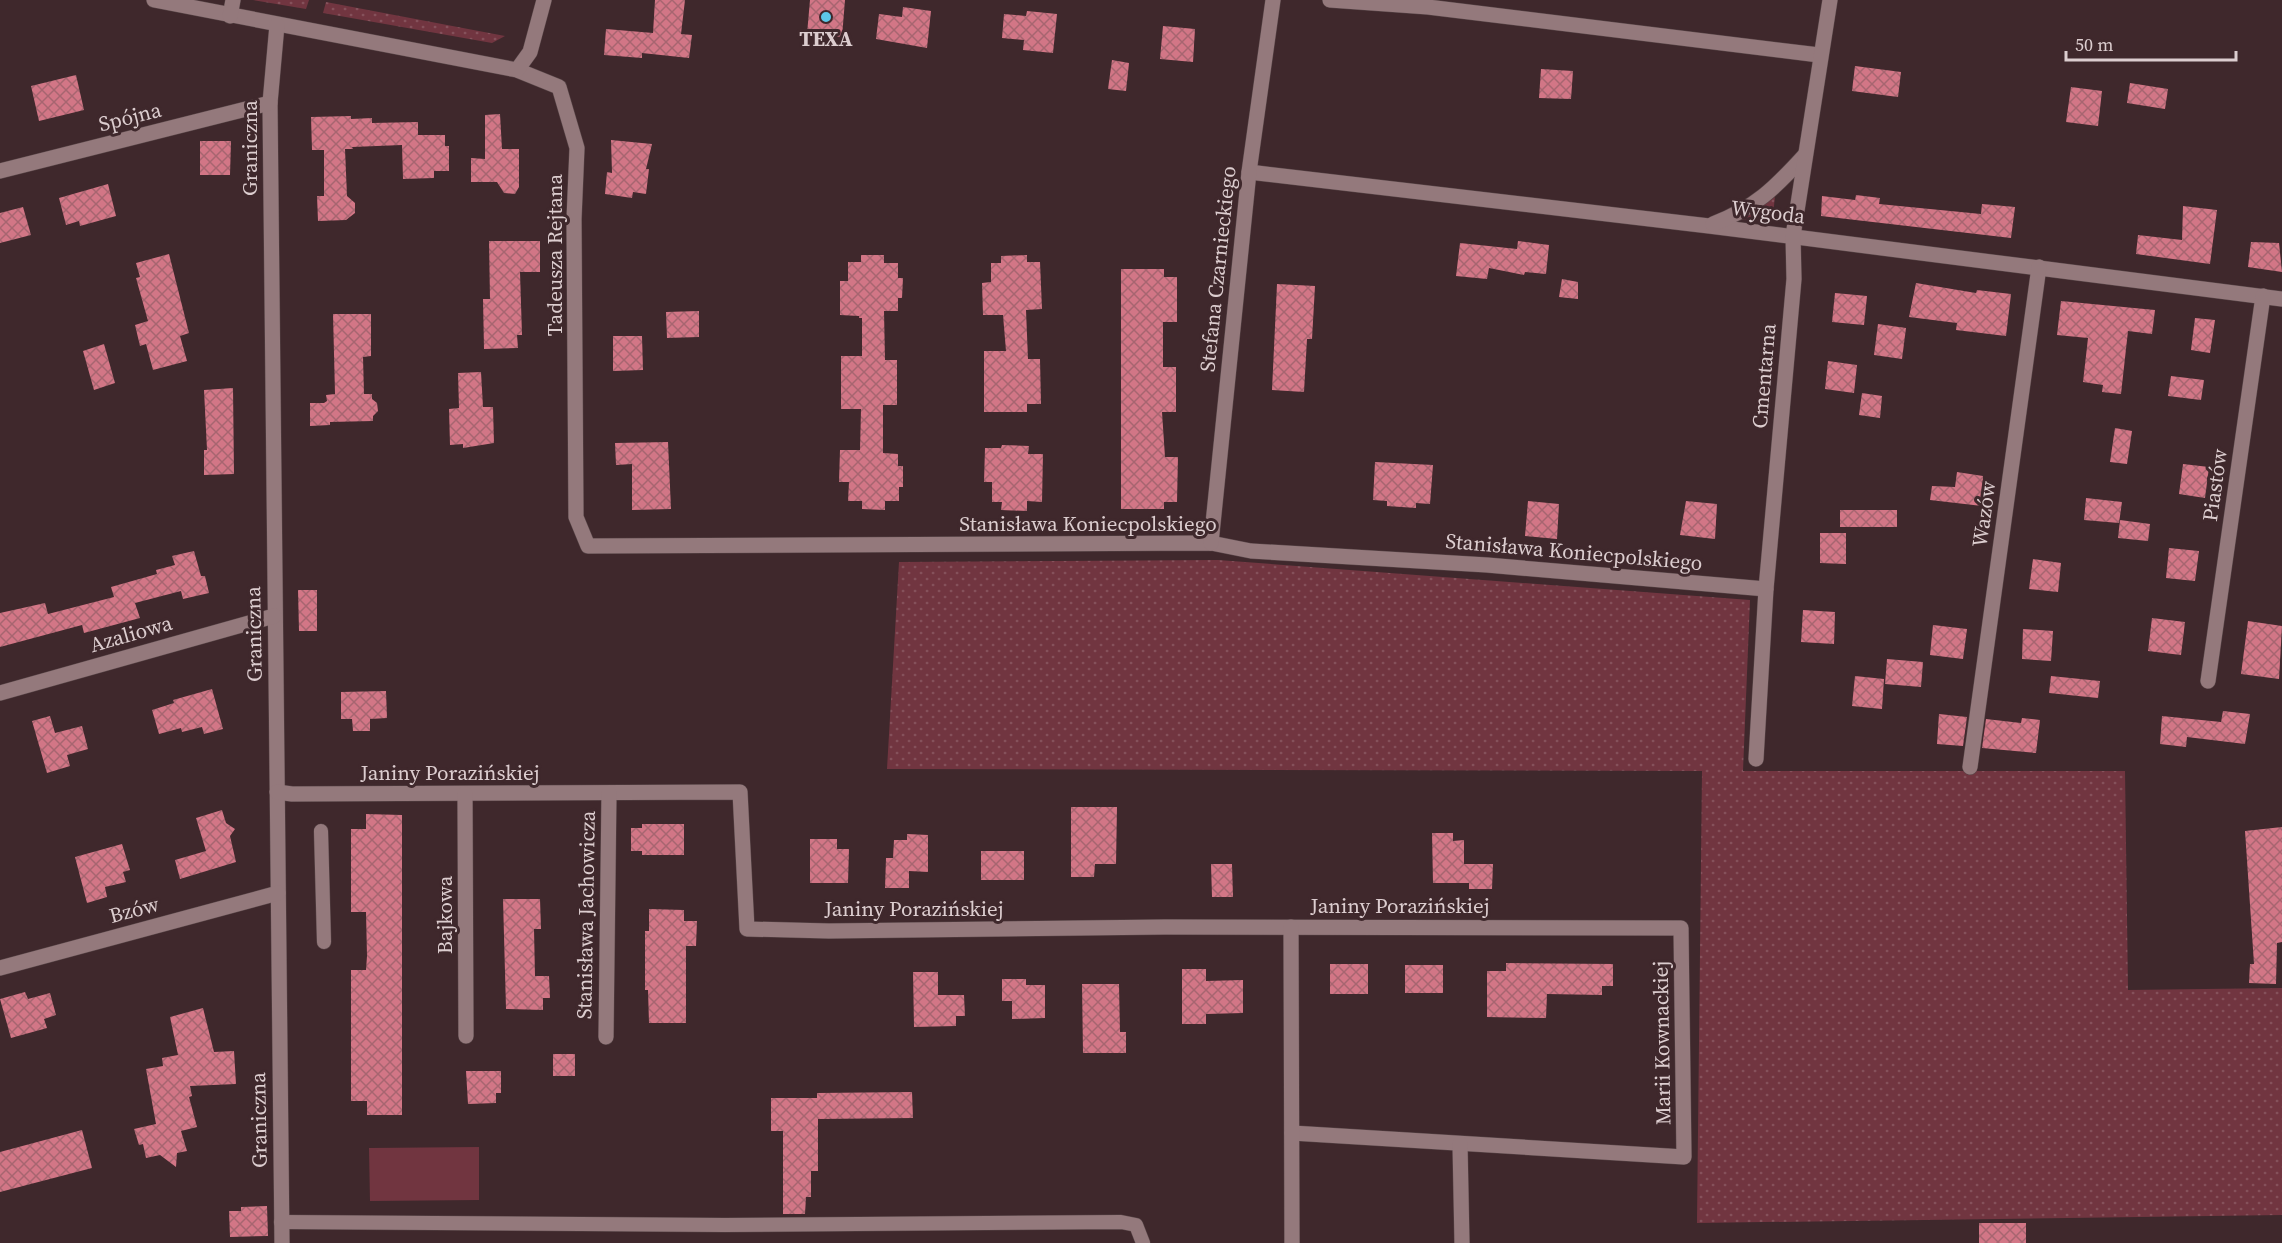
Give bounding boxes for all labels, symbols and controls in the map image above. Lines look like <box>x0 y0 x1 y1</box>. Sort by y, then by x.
marker: TEXA <box>819 10 833 24</box>
place label: TEXA <box>799 24 853 53</box>
scale bar <box>2066 24 2236 62</box>
text: 50 m <box>2075 32 2113 57</box>
street label: Spójna <box>96 95 165 138</box>
street label: Graniczna <box>235 100 264 196</box>
street label: Stefana Czarnieckiego <box>1192 165 1243 373</box>
street label: Tadeusza Rejtana <box>540 173 569 336</box>
street label: Wygoda <box>1729 193 1807 230</box>
street label: Cmentarna <box>1744 322 1783 430</box>
street label: Piastów <box>2195 447 2234 523</box>
street label: Wazów <box>1965 479 2002 549</box>
street label: Stanisława Koniecpolskiego <box>959 509 1217 538</box>
street label: Stanisława Koniecpolskiego <box>1444 526 1704 577</box>
street label: Graniczna <box>238 586 269 682</box>
street label: Azaliowa <box>86 608 176 659</box>
street label: Janiny Porazińskiej <box>359 758 540 787</box>
street label: Stanisława Jachowicza <box>569 810 602 1019</box>
street label: Bajkowa <box>430 875 459 954</box>
street label: Bzów <box>106 889 162 930</box>
street label: Janiny Porazińskiej <box>1309 891 1490 920</box>
street label: Janiny Porazińskiej <box>823 894 1004 923</box>
street label: Marii Kownackiej <box>1646 961 1677 1125</box>
street label: Graniczna <box>243 1072 274 1168</box>

